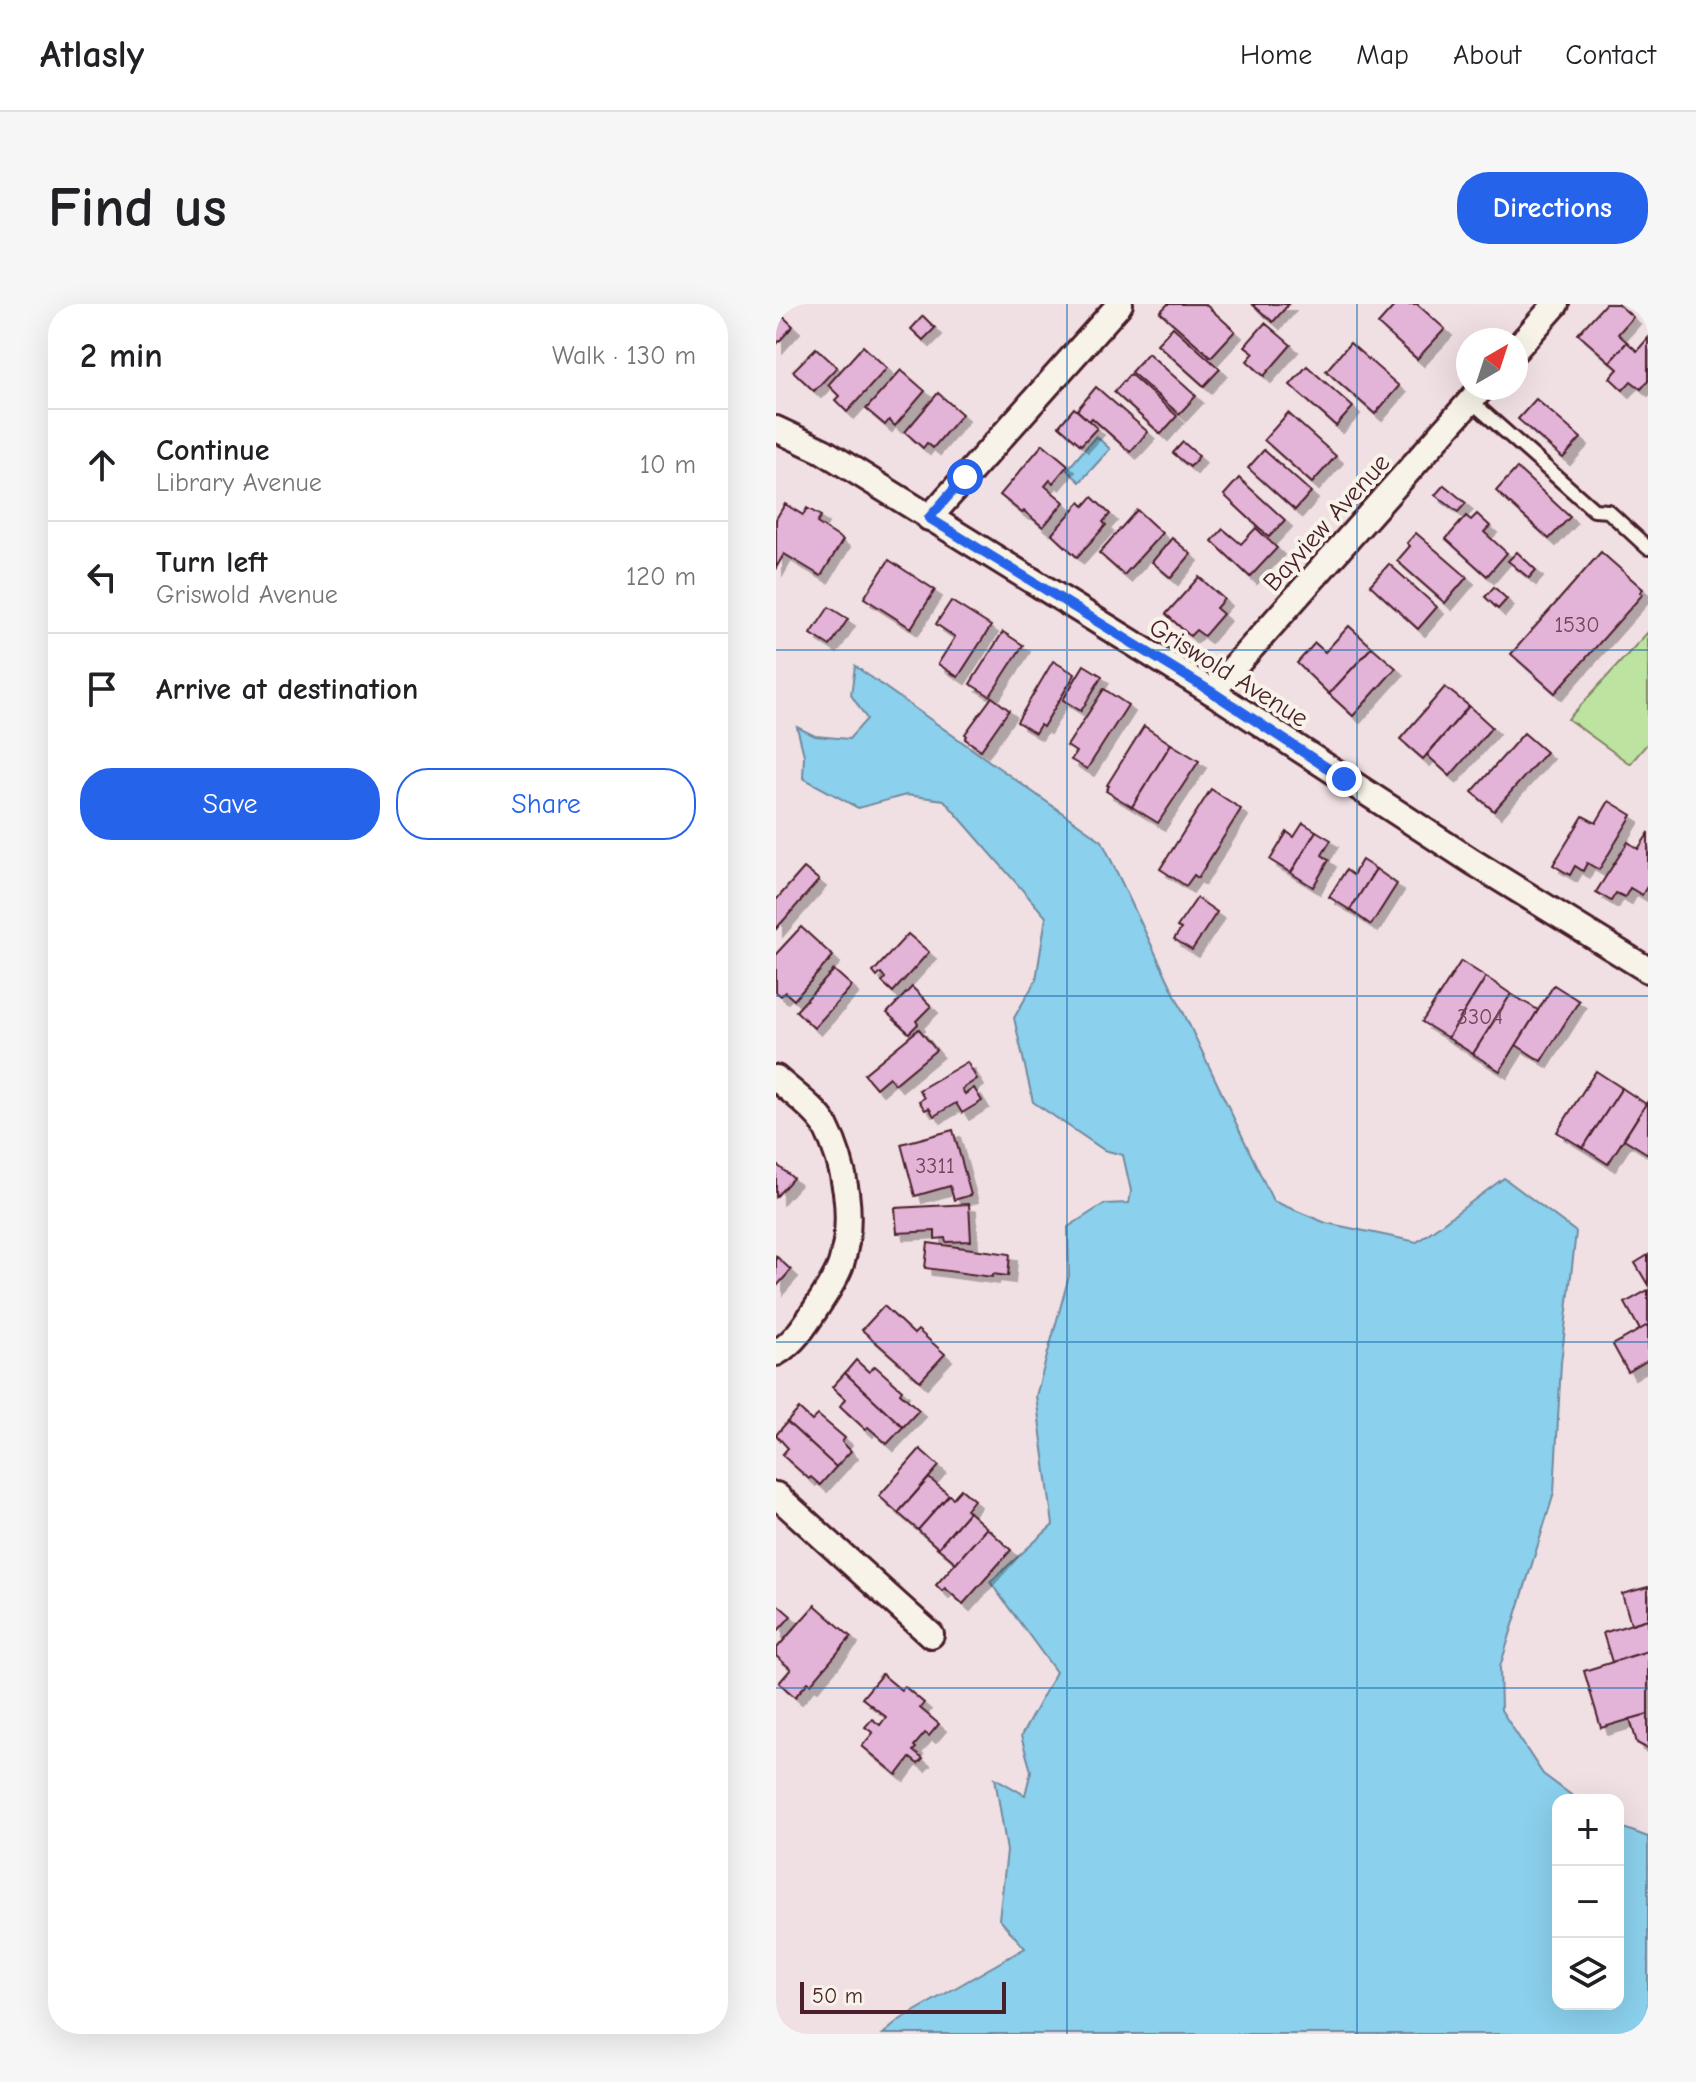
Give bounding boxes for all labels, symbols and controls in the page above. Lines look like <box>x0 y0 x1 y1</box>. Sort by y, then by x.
text: Atlasly <box>40 33 144 77</box>
text: Home <box>1240 39 1312 71</box>
text: Map <box>1356 39 1409 71</box>
text: About <box>1453 39 1521 71</box>
text: Contact <box>1565 39 1656 71</box>
button: Directions <box>1457 172 1648 244</box>
text: Find us <box>48 176 227 240</box>
north arrow <box>1456 328 1528 400</box>
text: 2 min <box>80 336 163 376</box>
text: Walk · 130 m <box>552 341 696 371</box>
text: Continue <box>156 433 270 468</box>
icon: ahead <box>80 443 124 487</box>
street label: Bayview Avenue <box>1257 448 1396 597</box>
text: 10 m <box>640 450 696 480</box>
route start <box>947 459 983 495</box>
text: Library Avenue <box>156 468 322 498</box>
text: Turn left <box>156 545 268 580</box>
icon: left <box>80 555 124 599</box>
text: 120 m <box>626 562 696 592</box>
text: Griswold Avenue <box>156 580 338 610</box>
street label: Griswold Avenue <box>1143 612 1314 734</box>
house number: 1530 <box>1554 612 1600 638</box>
icon: arrive <box>80 667 124 711</box>
text: Arrive at destination <box>156 672 418 707</box>
route end <box>1326 761 1362 797</box>
button: Save <box>80 768 380 840</box>
button: Share <box>396 768 696 840</box>
house number: 3304 <box>1457 1004 1503 1030</box>
house number: 3311 <box>915 1153 955 1179</box>
map controls <box>1552 1794 1624 2010</box>
button: + <box>1552 1794 1624 1866</box>
button: − <box>1552 1866 1624 1938</box>
button: layers <box>1552 1938 1624 2010</box>
scale bar <box>800 1978 1006 2014</box>
text: 50 m <box>812 1983 863 2009</box>

